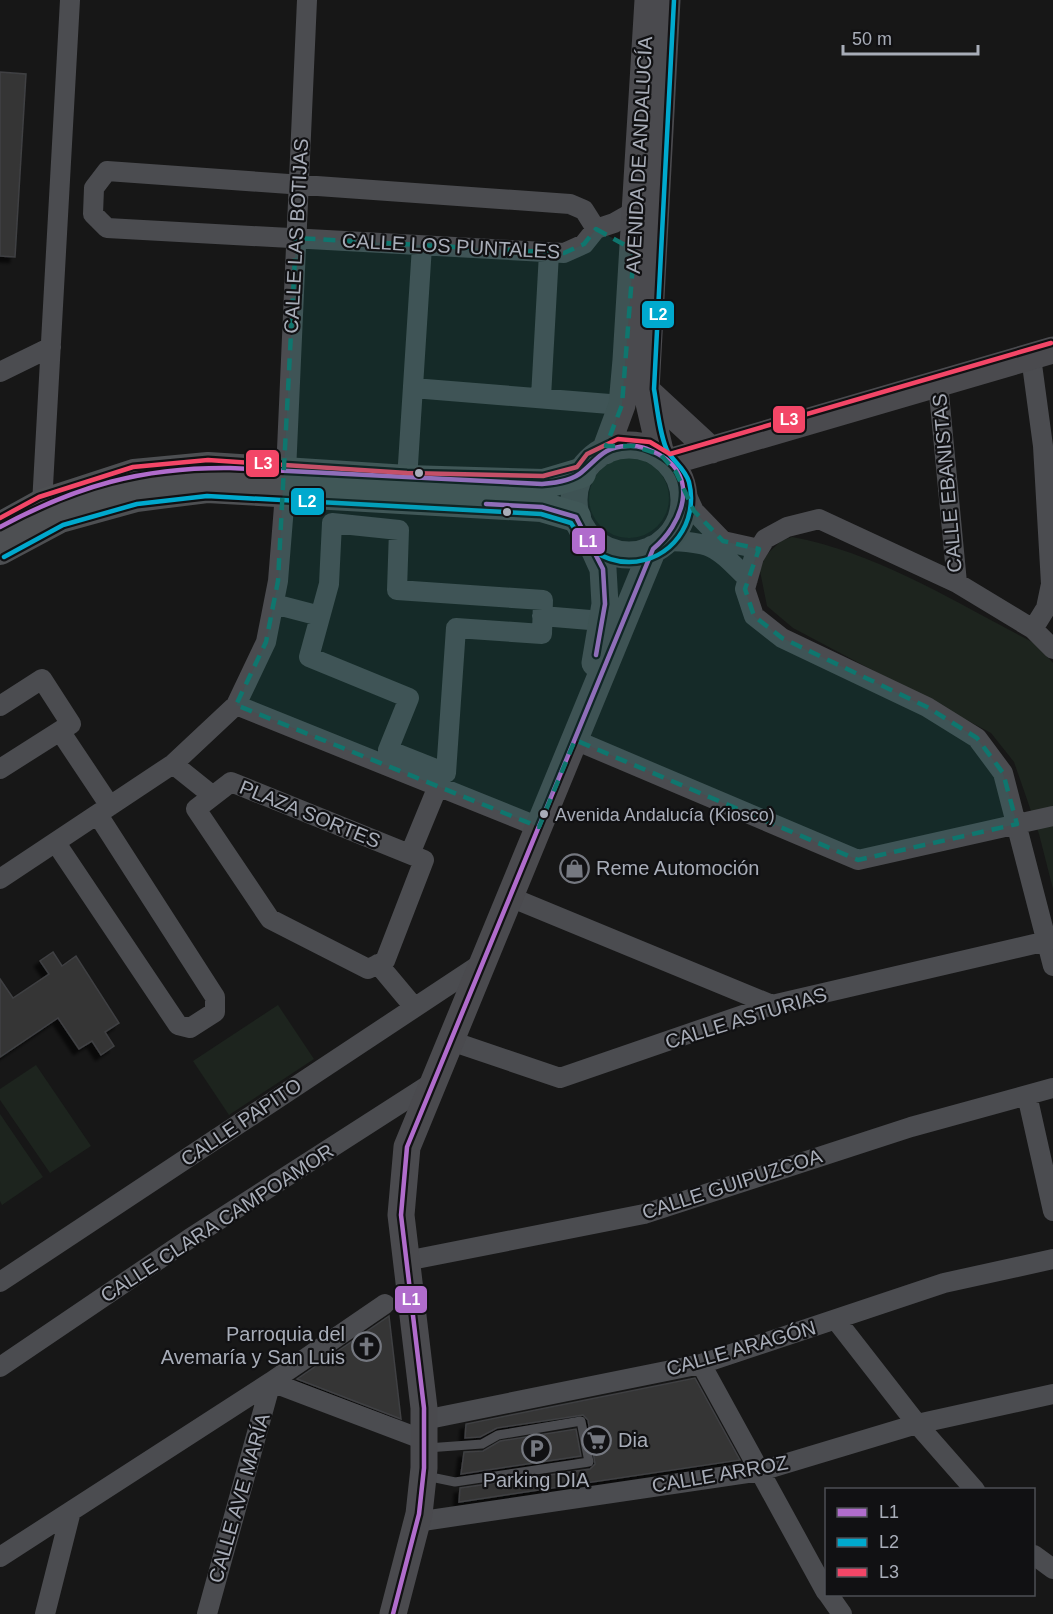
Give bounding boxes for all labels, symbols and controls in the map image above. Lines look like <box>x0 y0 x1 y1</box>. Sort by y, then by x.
scale bar <box>843 18 978 56</box>
text: 50 m <box>852 29 892 49</box>
street label: AVENIDA DE ANDALUCÍA <box>622 35 656 274</box>
street label: CALLE LAS BOTIJAS <box>280 138 312 334</box>
street label: CALLE LOS PUNTALES <box>341 229 561 263</box>
line badge: L2 <box>641 300 675 329</box>
text: L2 <box>649 306 667 323</box>
street label: CALLE EBANISTAS <box>928 393 966 573</box>
line badge: L3 <box>772 405 806 434</box>
text: L3 <box>780 411 798 428</box>
line badge: L3 <box>245 449 280 478</box>
text: L3 <box>254 455 272 472</box>
unlabelled marker <box>413 467 425 479</box>
line badge: L2 <box>290 487 325 516</box>
text: L2 <box>298 493 316 510</box>
unlabelled marker <box>501 506 513 518</box>
line badge: L1 <box>571 527 606 555</box>
text: L1 <box>579 533 597 550</box>
street label: PLAZA SORTES <box>236 776 384 852</box>
place label: Avenida Andalucía (Kiosco) <box>555 805 775 825</box>
marker: Avenida Andalucía (Kiosco) <box>538 808 550 820</box>
shop icon: Reme Automoción <box>559 852 591 884</box>
place label: Reme Automoción <box>596 857 759 879</box>
street label: CALLE ASTURIAS <box>663 983 829 1053</box>
street label: CALLE PAPITO <box>177 1074 305 1170</box>
street label: CALLE CLARA CAMPOAMOR <box>96 1139 338 1307</box>
street label: CALLE GUIPUZCOA <box>639 1144 825 1223</box>
line badge: L1 <box>394 1285 428 1314</box>
text: L1 <box>402 1291 420 1308</box>
street label: CALLE ARAGÓN <box>664 1316 818 1380</box>
place label: Parroquia del Avemaría y San Luis <box>161 1323 345 1368</box>
church icon: Parroquia del Avemaría y San Luis <box>350 1330 382 1362</box>
street label: CALLE AVE MARÍA <box>204 1410 274 1585</box>
supermarket icon: Dia <box>581 1424 613 1456</box>
place label: Dia <box>618 1429 649 1451</box>
parking icon: Parking DIA <box>520 1433 552 1465</box>
street label: CALLE ARROZ <box>650 1451 790 1497</box>
place label: Parking DIA <box>483 1469 590 1491</box>
legend <box>825 1488 1035 1596</box>
text: L1 <box>879 1502 899 1522</box>
text: L2 <box>879 1532 899 1552</box>
text: L3 <box>879 1562 899 1582</box>

